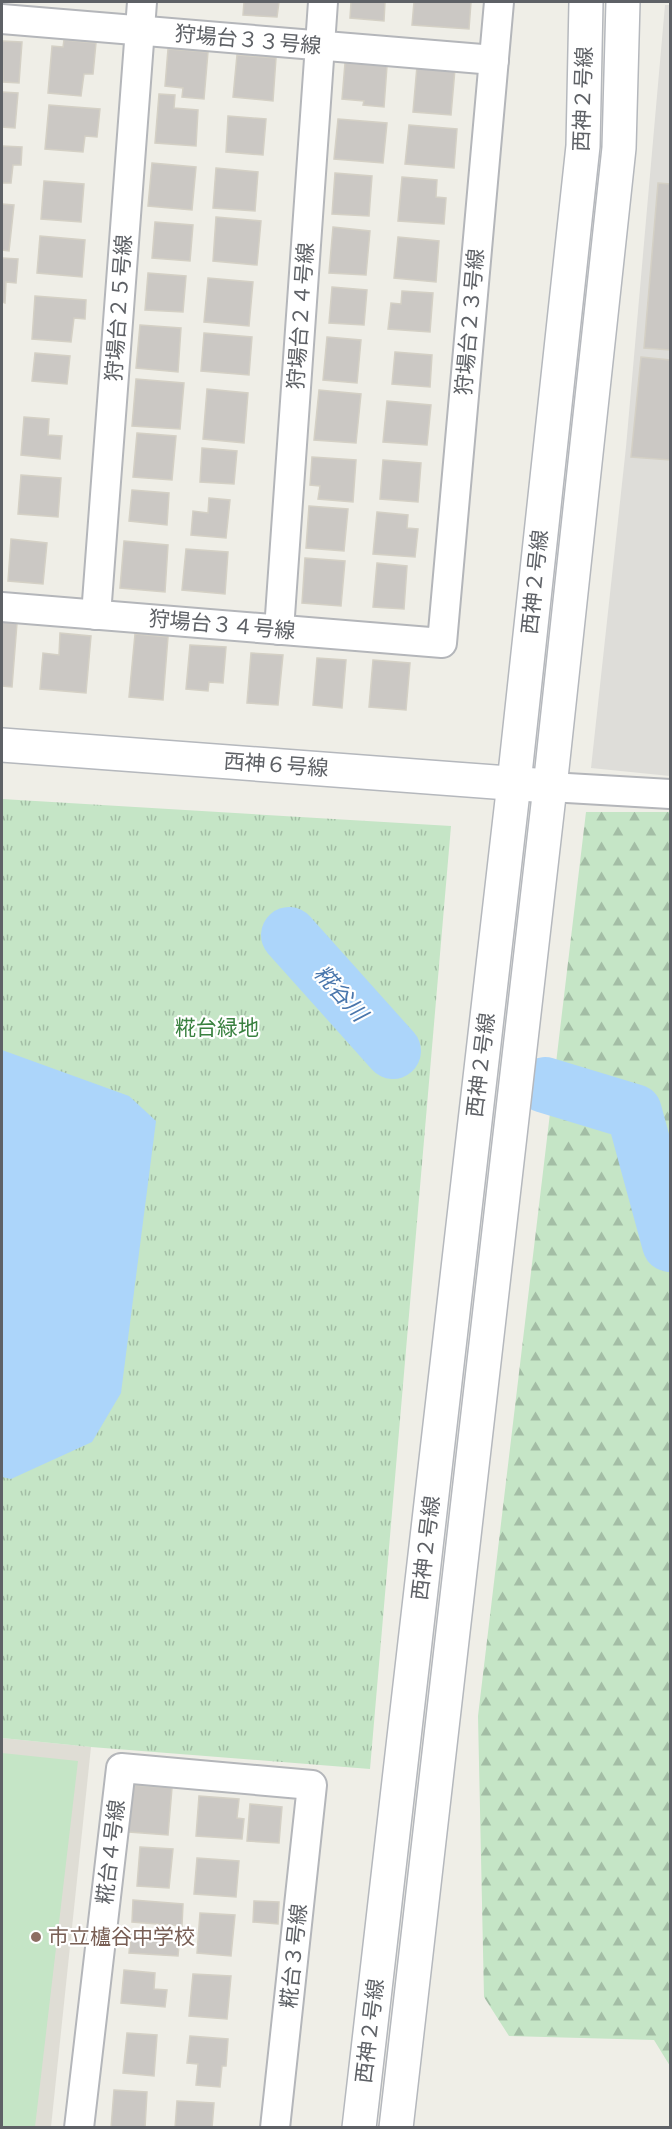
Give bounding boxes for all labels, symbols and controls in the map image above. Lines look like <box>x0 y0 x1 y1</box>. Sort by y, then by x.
street label: 狩場台３３号線 <box>174 22 322 58</box>
street label: 西神２号線 <box>569 46 597 152</box>
street label: 狩場台２５号線 <box>102 234 136 382</box>
street label: 狩場台２４号線 <box>284 242 318 390</box>
street label: 狩場台２３号線 <box>452 248 488 396</box>
street label: 西神２号線 <box>518 529 552 635</box>
street label: 狩場台３４号線 <box>148 607 296 643</box>
street label: 西神６号線 <box>223 749 329 781</box>
water label: 糀谷川 <box>309 960 373 1028</box>
street label: 西神２号線 <box>463 1011 499 1119</box>
park label: 糀台緑地 <box>175 1016 259 1040</box>
street label: 西神２号線 <box>408 1494 444 1602</box>
street label: 糀台４号線 <box>93 1798 129 1906</box>
street label: 糀台３号線 <box>277 1903 311 2009</box>
place label: 市立櫨谷中学校 <box>48 1925 195 1949</box>
marker: 市立櫨谷中学校 <box>29 1930 43 1944</box>
street label: 西神２号線 <box>352 1977 388 2085</box>

